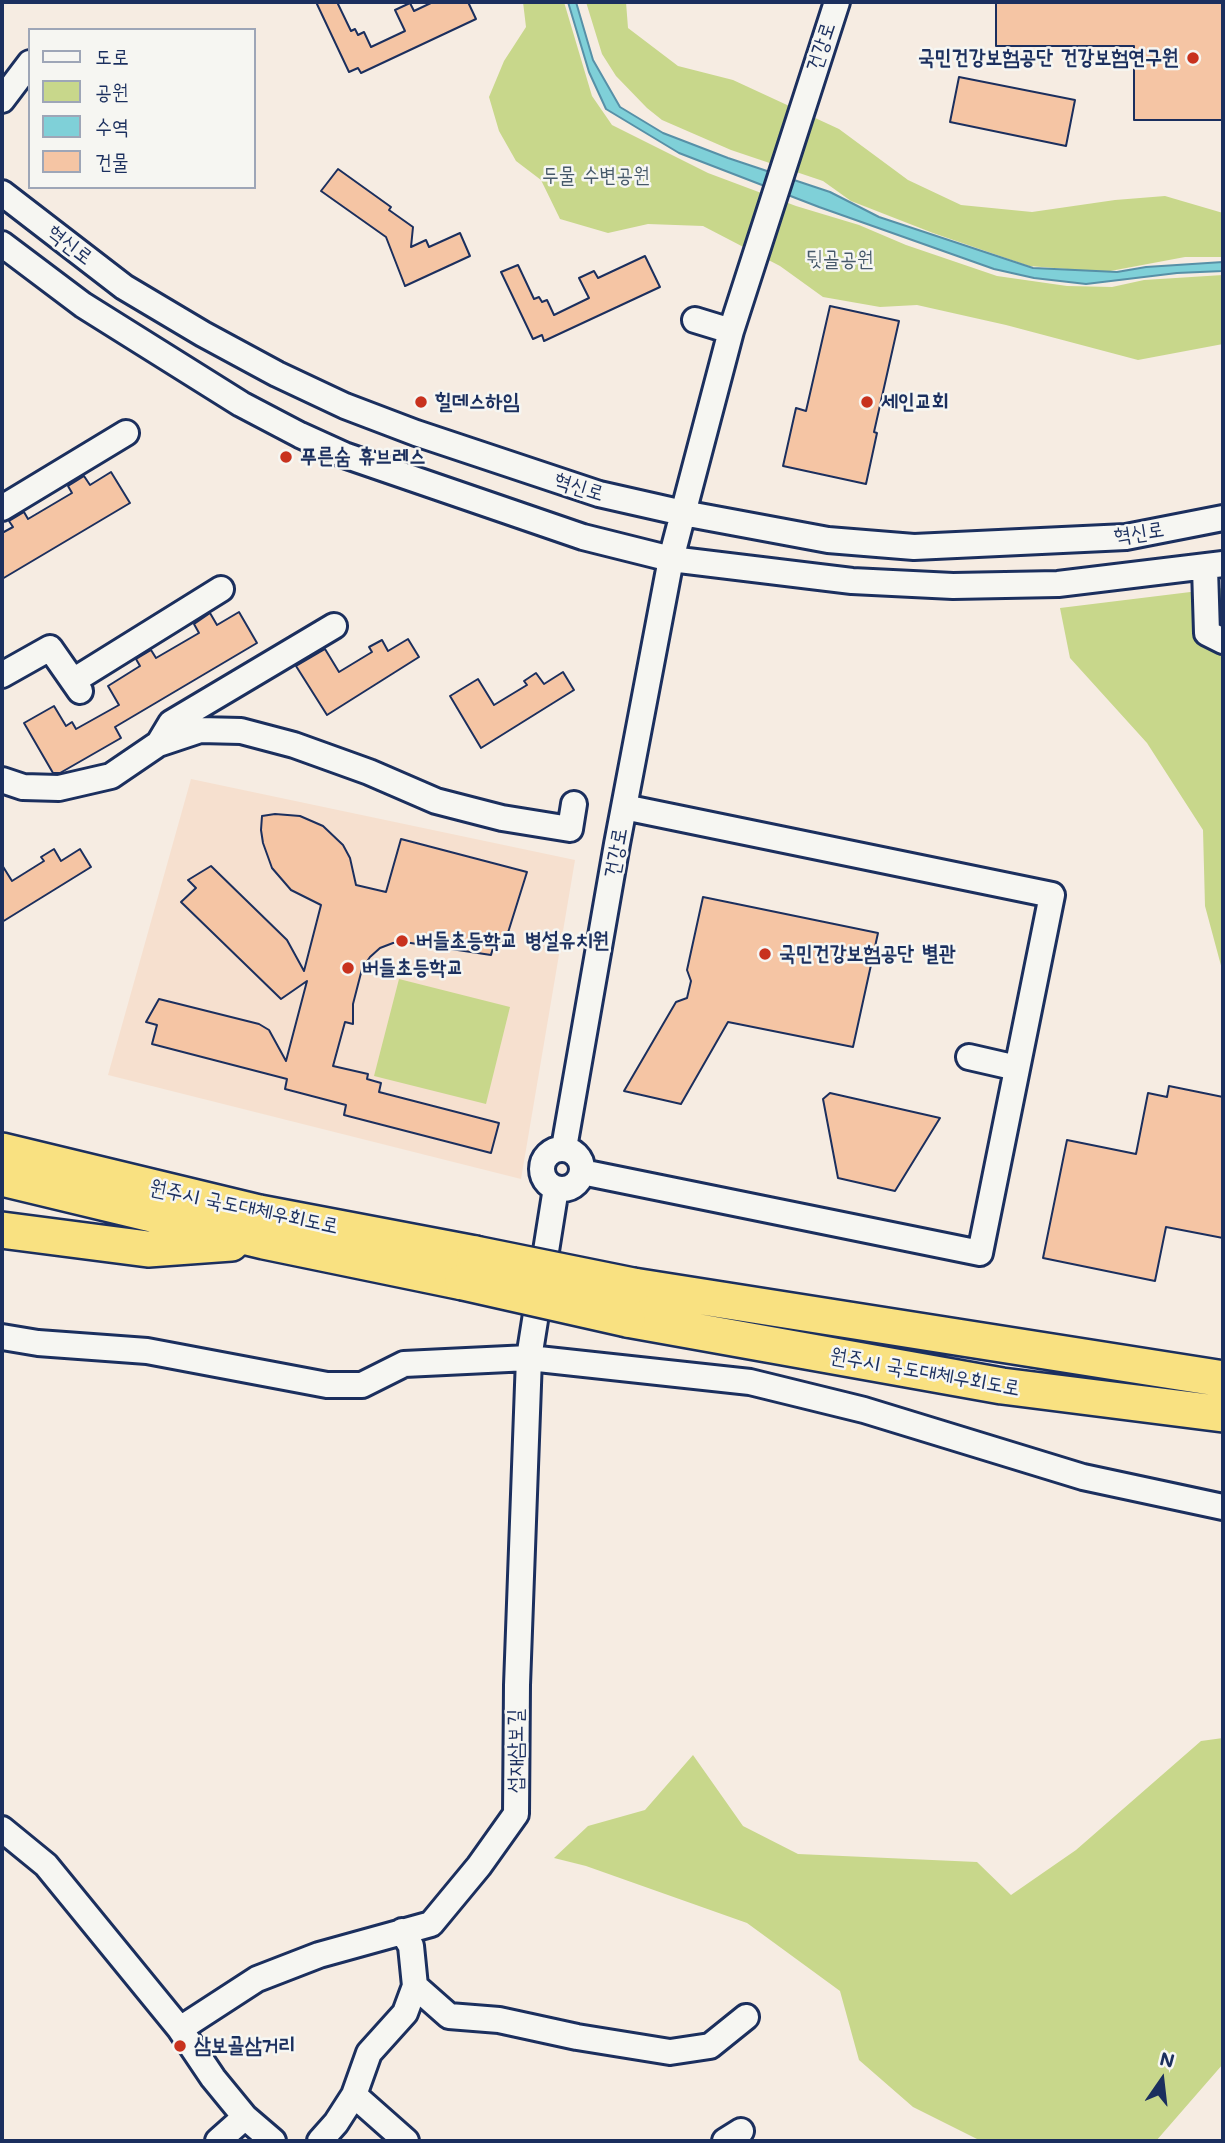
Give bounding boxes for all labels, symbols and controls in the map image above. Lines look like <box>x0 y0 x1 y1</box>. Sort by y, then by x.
street label: 건강로 <box>801 19 841 75</box>
legend <box>28 28 256 189</box>
text: 도로 <box>95 42 129 69</box>
place label: 국민건강보험공단 건강보험연구원 <box>918 45 1179 71</box>
marker: 국민건강보험공단 건강보험연구원 <box>1185 50 1201 66</box>
text: 공원 <box>95 77 129 104</box>
text: 수역 <box>95 112 129 139</box>
text: 건물 <box>95 147 129 174</box>
park label: 두물 수변공원 <box>542 163 650 189</box>
street label: 혁신로 <box>42 220 98 270</box>
park label: 뒷골공원 <box>806 247 874 273</box>
place label: 힐데스하임 <box>435 389 519 415</box>
place label: 세인교회 <box>881 389 949 415</box>
marker: 힐데스하임 <box>413 394 429 410</box>
marker: 세인교회 <box>859 394 875 410</box>
place label: 푸른숨 휴브레스 <box>300 444 426 470</box>
marker: 푸른숨 휴브레스 <box>278 449 294 465</box>
street label: 혁신로 <box>551 468 607 506</box>
street label: 혁신로 <box>1112 517 1166 549</box>
street label: 건강로 <box>599 826 633 880</box>
place label: 버들초등학교 병설유치원 <box>416 928 609 954</box>
marker: 버들초등학교 병설유치원 <box>394 933 410 949</box>
place label: 국민건강보험공단 별관 <box>779 941 956 967</box>
marker: 국민건강보험공단 별관 <box>757 946 773 962</box>
place label: 버들초등학교 <box>362 955 463 981</box>
marker: 버들초등학교 <box>340 960 356 976</box>
street label: 원주시 국도대체우회도로 <box>147 1175 341 1239</box>
street label: 원주시 국도대체우회도로 <box>828 1343 1022 1401</box>
street label: 섭재삼보길 <box>503 1709 529 1793</box>
place label: 삼보골삼거리 <box>194 2033 295 2059</box>
marker: 삼보골삼거리 <box>172 2038 188 2054</box>
north arrow <box>1127 2045 1197 2115</box>
text: N <box>1157 2045 1177 2073</box>

